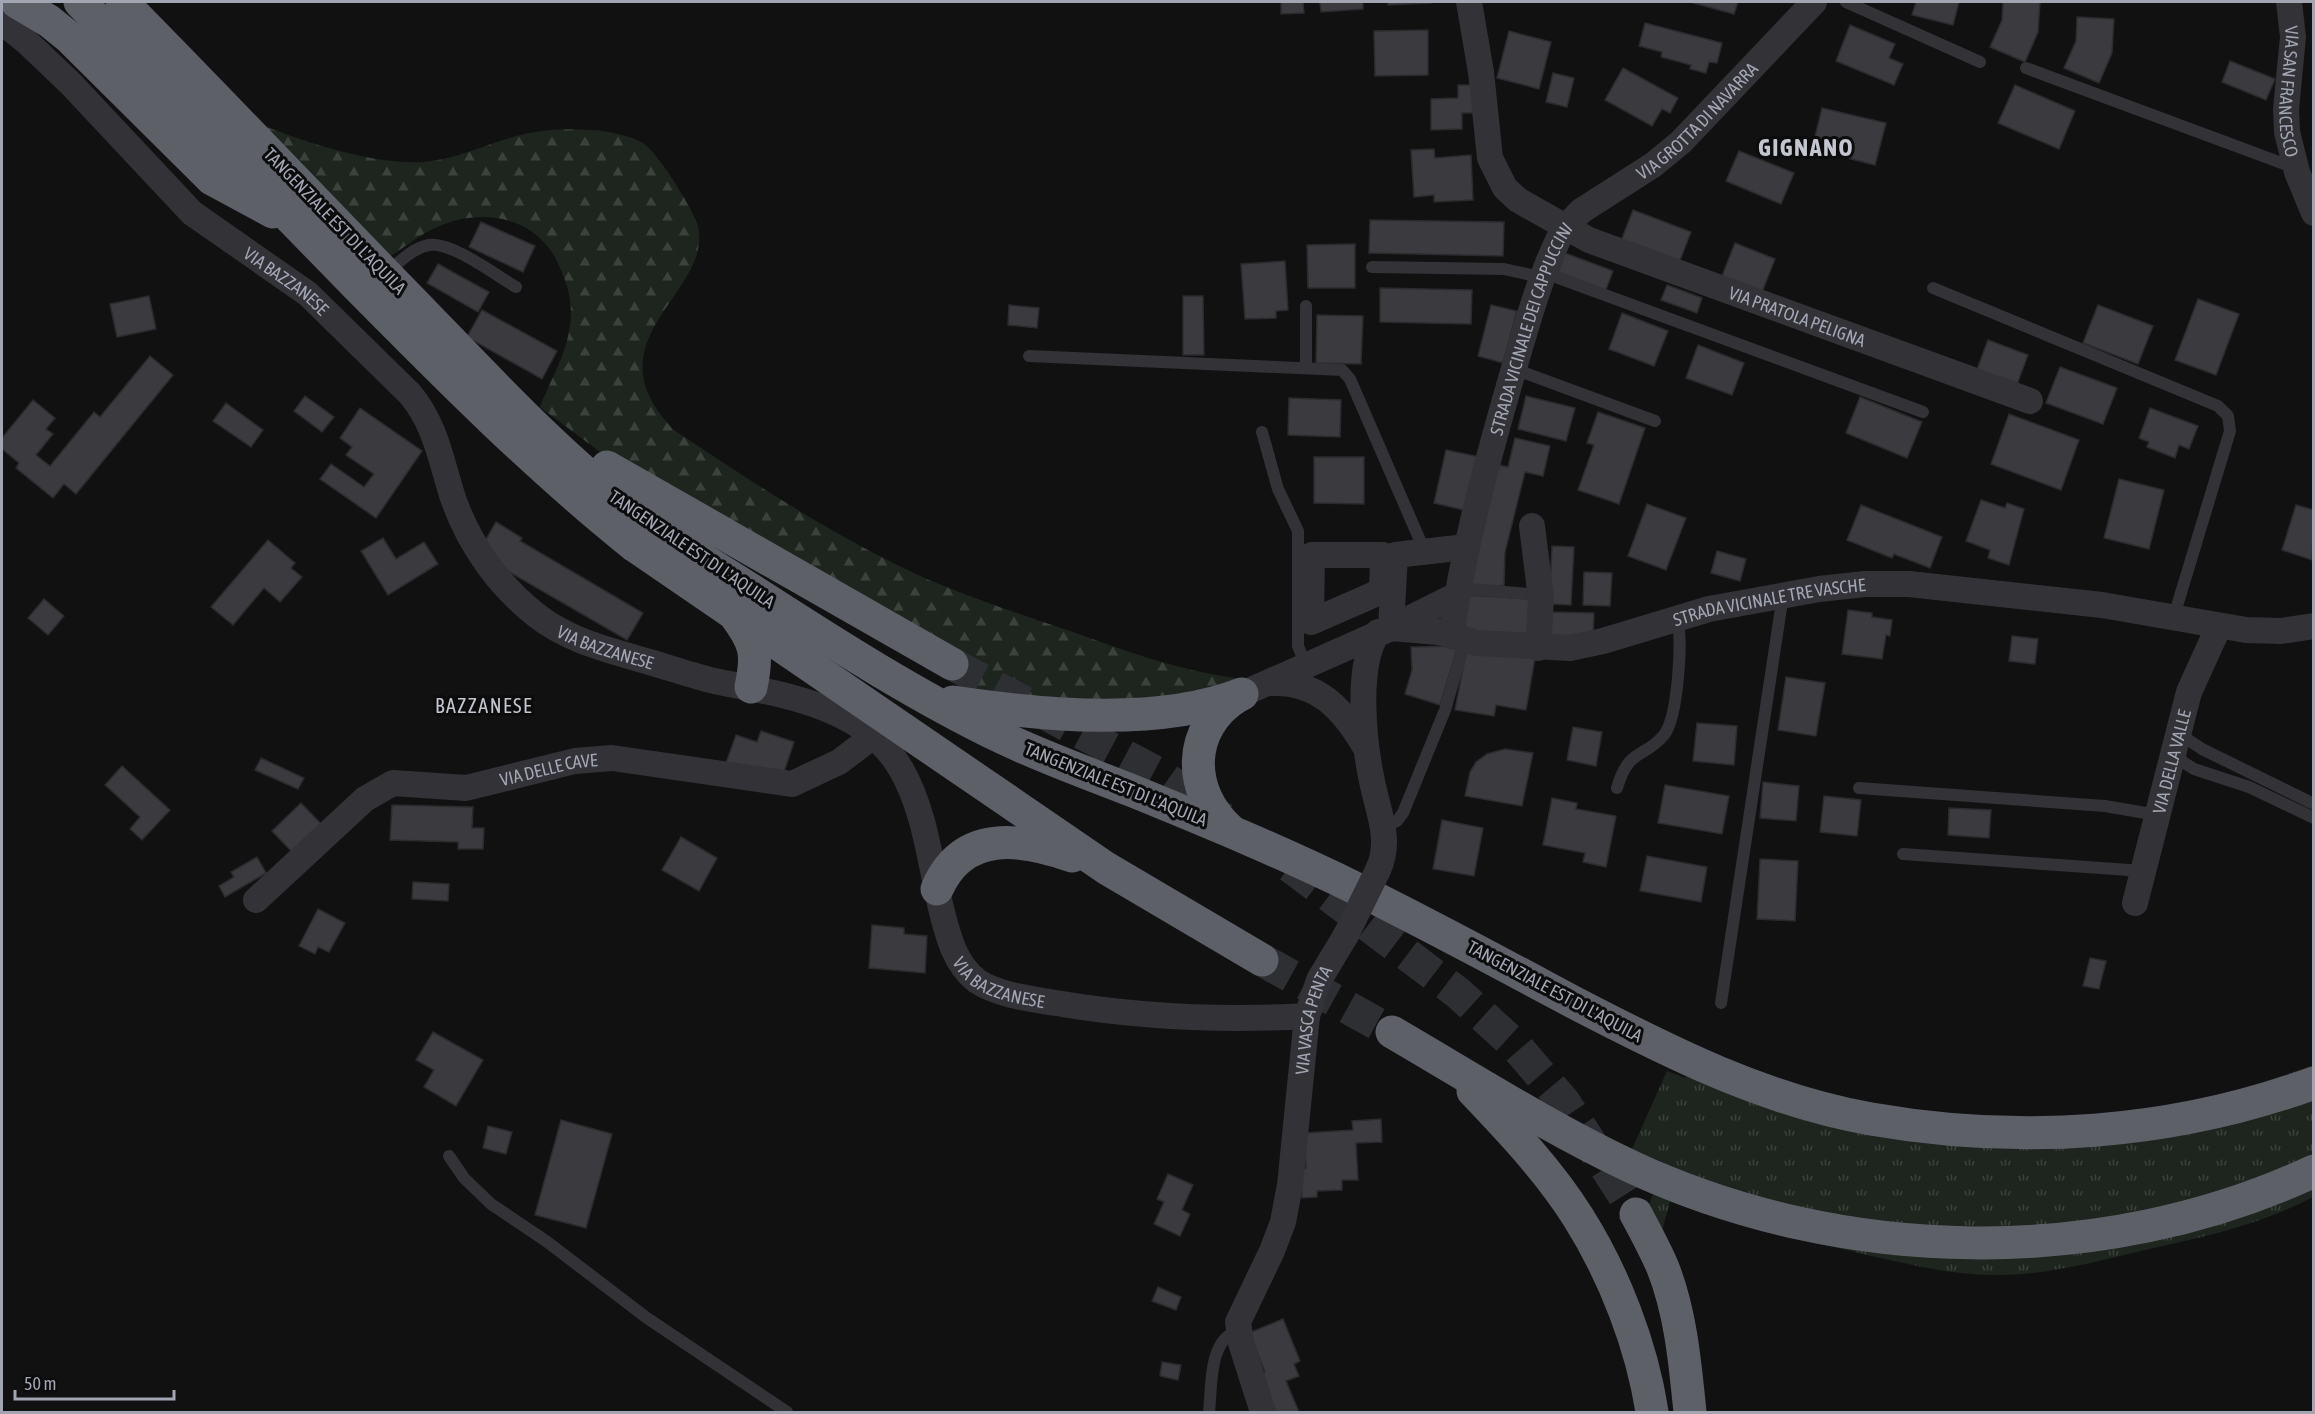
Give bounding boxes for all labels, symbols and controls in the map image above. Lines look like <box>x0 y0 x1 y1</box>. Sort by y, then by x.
street label: VIA SAN FRANCESCO <box>2275 25 2304 159</box>
street label: VIA GROTTA DI NAVARRA <box>1632 58 1762 183</box>
district label: GIGNANO <box>1758 134 1854 161</box>
street label: TANGENZIALE EST DI L'AQUILA <box>260 144 410 299</box>
street label: STRADA VICINALE DEI CAPPUCCINI <box>1485 217 1576 437</box>
street label: VIA BAZZANESE <box>240 242 334 319</box>
street label: VIA PRATOLA PELIGNA <box>1726 281 1869 351</box>
street label: TANGENZIALE EST DI L'AQUILA <box>605 486 779 612</box>
street label: STRADA VICINALE TRE VASCHE <box>1670 573 1867 630</box>
street label: VIA BAZZANESE <box>554 620 657 673</box>
district label: BAZZANESE <box>435 694 533 717</box>
street label: VIA DELLA VALLE <box>2148 707 2195 816</box>
street label: TANGENZIALE EST DI L'AQUILA <box>1022 738 1211 830</box>
street label: VIA DELLE CAVE <box>498 749 599 790</box>
street label: TANGENZIALE EST DI L'AQUILA <box>1464 936 1646 1046</box>
street label: VIA BAZZANESE <box>949 953 1046 1012</box>
street label: VIA VASCA PENTA <box>1291 961 1336 1076</box>
scale bar <box>15 1363 174 1401</box>
text: 50 m <box>24 1373 56 1394</box>

